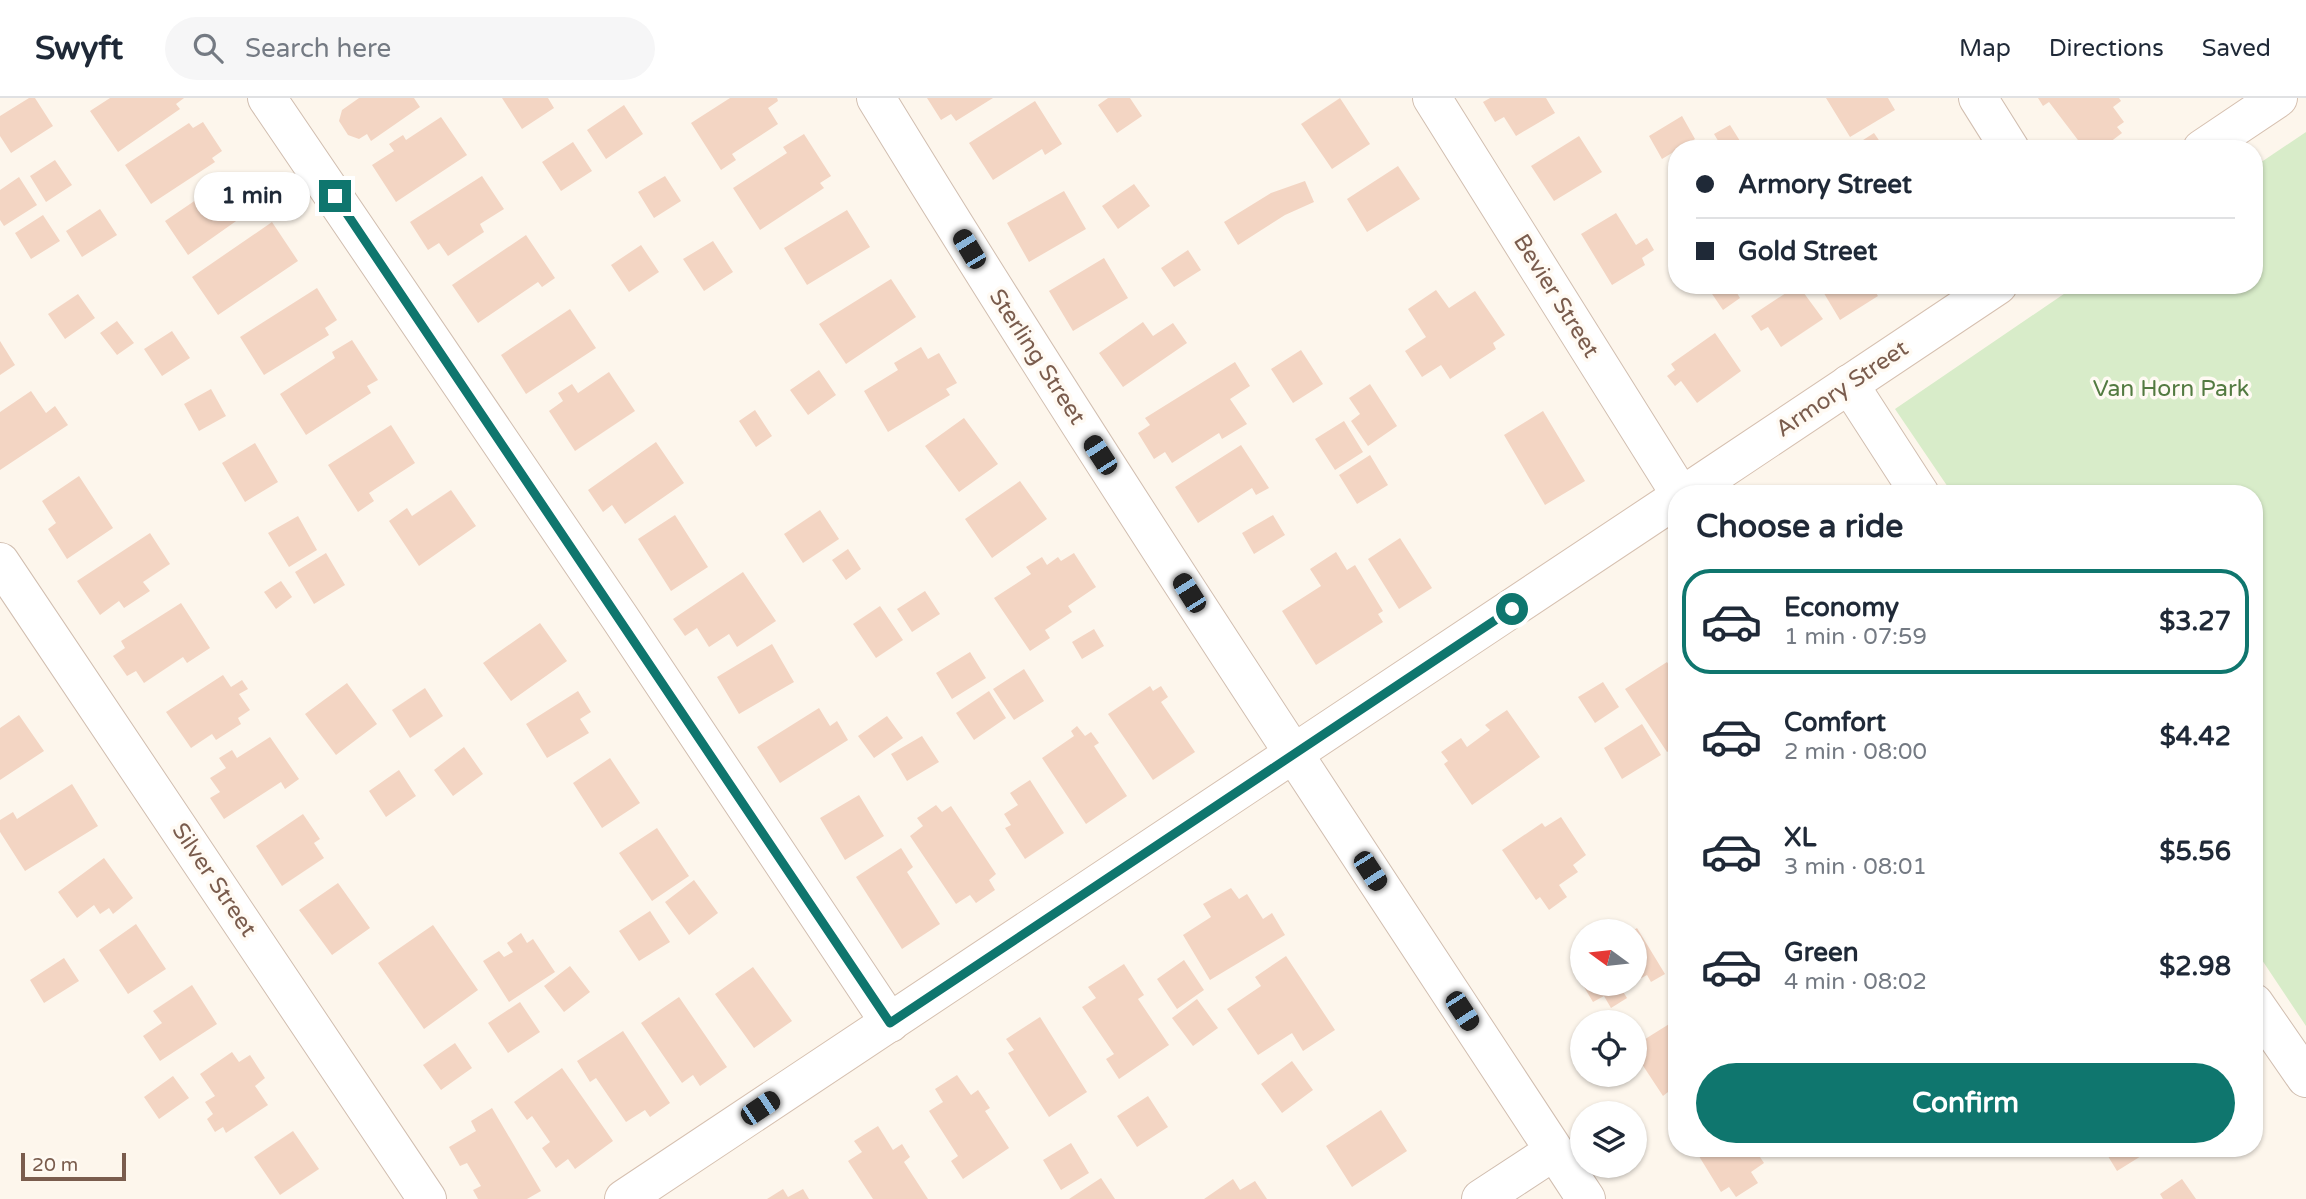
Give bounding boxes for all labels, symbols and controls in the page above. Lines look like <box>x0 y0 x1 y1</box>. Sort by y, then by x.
search box <box>165 17 655 80</box>
text: Swyft <box>35 29 123 68</box>
icon: search <box>189 29 227 67</box>
text: Search here <box>245 33 391 64</box>
text: Map <box>1959 34 2011 63</box>
text: Directions <box>2049 34 2164 63</box>
text: Saved <box>2202 34 2271 63</box>
text: Armory Street <box>1738 169 1912 200</box>
callout: 1 min <box>195 172 310 220</box>
route end <box>319 180 351 212</box>
text: 1 min <box>221 182 283 210</box>
car <box>950 226 989 272</box>
street label: Bevier Street <box>1507 229 1605 363</box>
text: Gold Street <box>1738 236 1877 267</box>
street label: Sterling Street <box>983 284 1091 430</box>
street label: Armory Street <box>1770 334 1914 444</box>
park label: Van Horn Park <box>2093 375 2249 403</box>
car <box>1080 432 1121 478</box>
text: Choose a ride <box>1696 508 1903 546</box>
car <box>1169 570 1210 616</box>
icon: car <box>1700 590 1763 653</box>
text: Economy <box>1784 592 1899 623</box>
route start <box>1496 593 1528 625</box>
text: $3.27 <box>2159 606 2231 637</box>
text: 1 min · 07:59 <box>1784 623 1927 651</box>
icon: car <box>1700 705 1763 768</box>
text: Comfort <box>1784 707 1886 738</box>
text: $4.42 <box>2160 721 2231 752</box>
text: 2 min · 08:00 <box>1784 738 1927 766</box>
street label: Silver Street <box>166 818 262 942</box>
icon: car <box>1700 820 1763 883</box>
text: XL <box>1784 822 1816 853</box>
text: $5.56 <box>2159 836 2231 867</box>
car <box>1350 848 1391 894</box>
text: 3 min · 08:01 <box>1784 853 1927 881</box>
north arrow <box>1570 919 1647 996</box>
map controls <box>1570 919 1647 1178</box>
icon: car <box>1700 935 1763 998</box>
text: Green <box>1784 937 1859 968</box>
text: $2.98 <box>2159 951 2231 982</box>
text: 4 min · 08:02 <box>1784 968 1927 996</box>
car <box>1442 988 1483 1034</box>
button: locate <box>1570 1010 1647 1087</box>
button: Confirm <box>1696 1063 2235 1143</box>
car <box>737 1088 784 1128</box>
button: layers <box>1570 1101 1647 1178</box>
scale bar <box>21 1150 126 1182</box>
text: 20 m <box>32 1154 78 1176</box>

